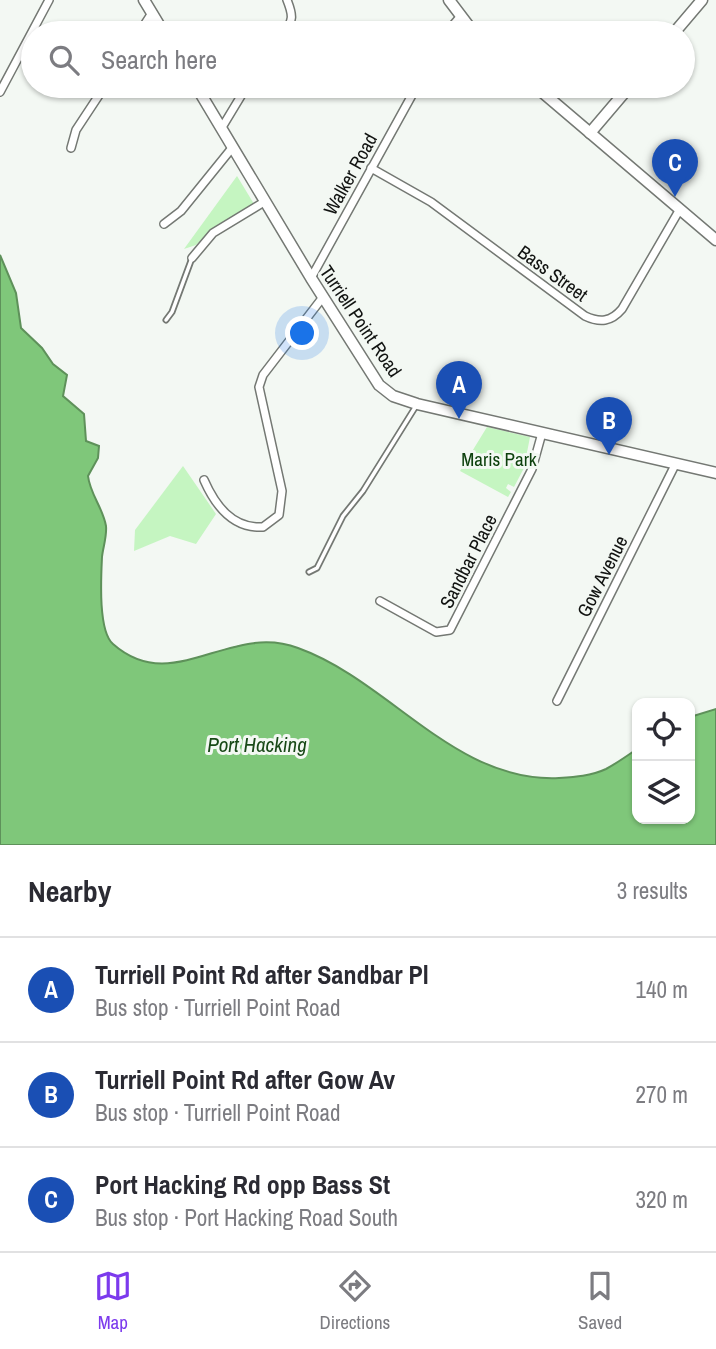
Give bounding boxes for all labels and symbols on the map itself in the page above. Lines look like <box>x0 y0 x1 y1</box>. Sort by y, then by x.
street label: Walker Road <box>317 129 383 219</box>
pin: C <box>652 139 698 197</box>
street label: Bass Street <box>513 239 594 308</box>
street label: Turriell Point Road <box>314 260 408 382</box>
your location <box>285 316 319 350</box>
pin: A <box>436 361 482 419</box>
pin: B <box>586 397 632 455</box>
park label: Maris Park <box>461 446 537 472</box>
street label: Sandbar Place <box>433 510 503 612</box>
street label: Gow Avenue <box>570 531 634 621</box>
water label: Port Hacking <box>207 730 307 759</box>

